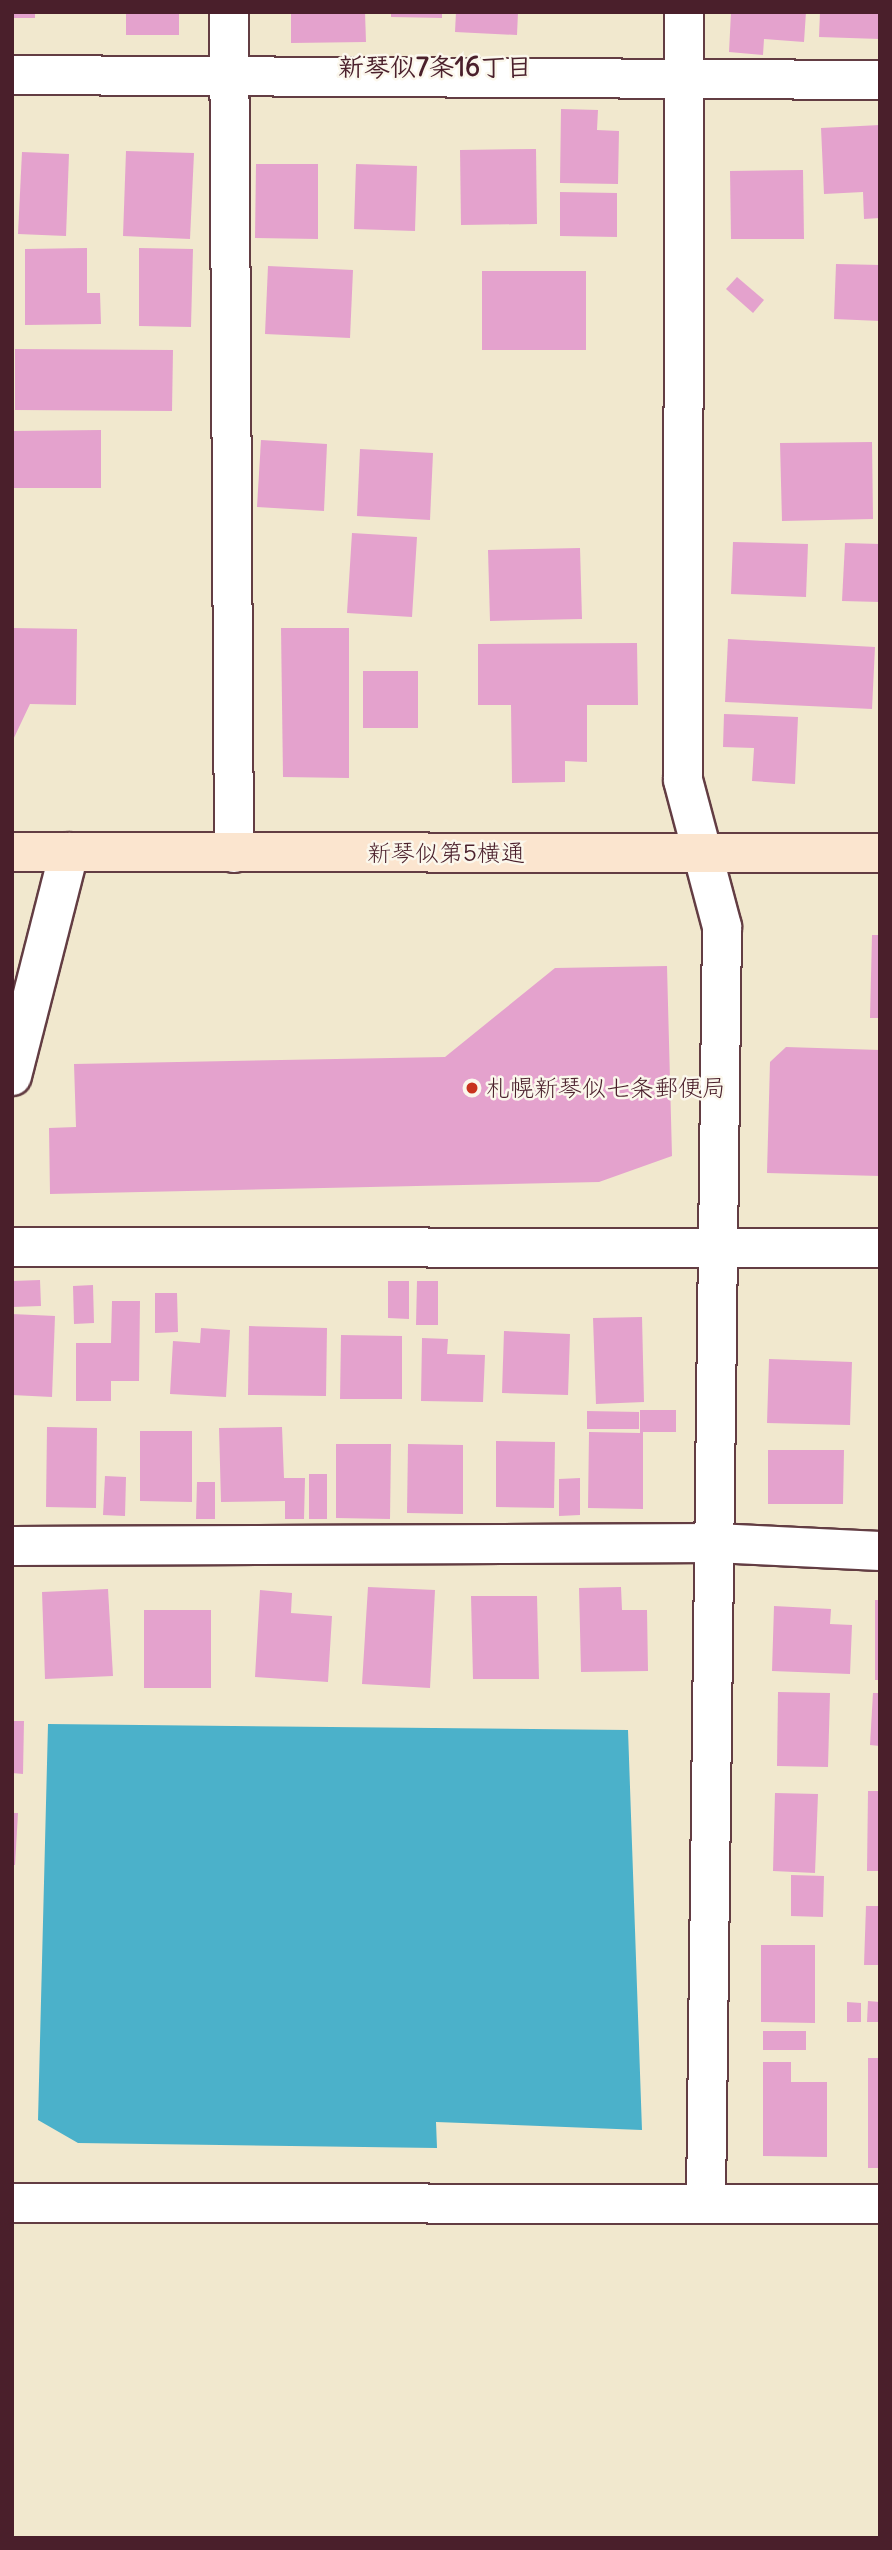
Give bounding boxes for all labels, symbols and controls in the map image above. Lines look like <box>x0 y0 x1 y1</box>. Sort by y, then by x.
district label: 新琴似7条16丁目 <box>338 51 532 83</box>
street label: 新琴似第5横通 <box>367 839 525 867</box>
place label: 札幌新琴似七条郵便局 <box>486 1074 726 1102</box>
marker: 札幌新琴似七条郵便局 <box>464 1080 480 1096</box>

